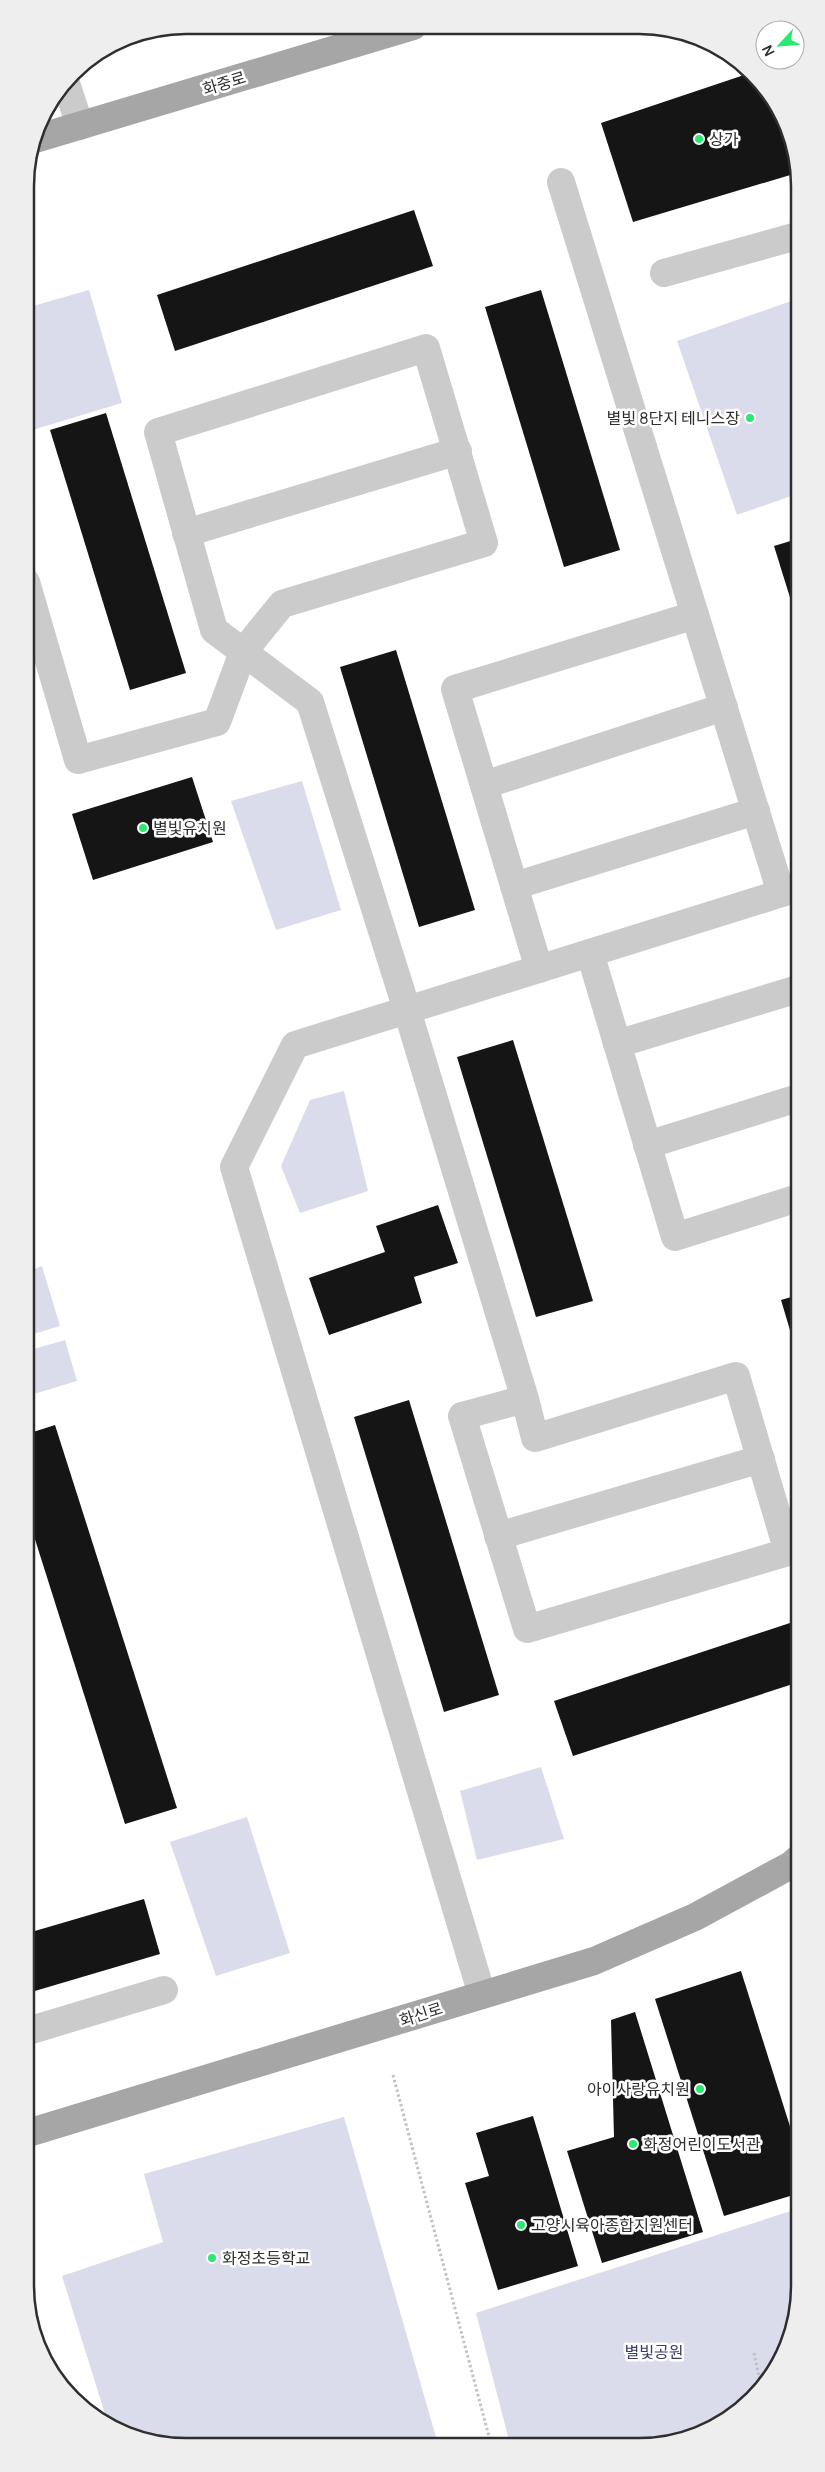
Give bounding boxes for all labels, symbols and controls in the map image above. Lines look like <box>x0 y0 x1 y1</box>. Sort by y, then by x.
north arrow <box>755 20 805 70</box>
text: N <box>757 42 779 60</box>
street label: 화중로 <box>200 66 249 100</box>
place label: 상가 <box>709 128 739 150</box>
marker: 상가 <box>693 133 705 145</box>
place label: 별빛 8단지 테니스장 <box>607 407 740 429</box>
marker: 별빛 8단지 테니스장 <box>744 412 756 424</box>
place label: 별빛유치원 <box>153 817 227 839</box>
marker: 별빛유치원 <box>137 822 149 834</box>
street label: 화신로 <box>397 1997 446 2031</box>
place label: 아이사랑유치원 <box>587 2078 690 2100</box>
marker: 아이사랑유치원 <box>694 2083 706 2095</box>
place label: 화정어린이도서관 <box>643 2133 761 2155</box>
marker: 화정어린이도서관 <box>627 2138 639 2150</box>
place label: 고양시육아종합지원센터 <box>531 2214 693 2236</box>
marker: 고양시육아종합지원센터 <box>515 2219 527 2231</box>
place label: 화정초등학교 <box>222 2247 310 2269</box>
marker: 화정초등학교 <box>206 2252 218 2264</box>
park label: 별빛공원 <box>625 2341 683 2363</box>

